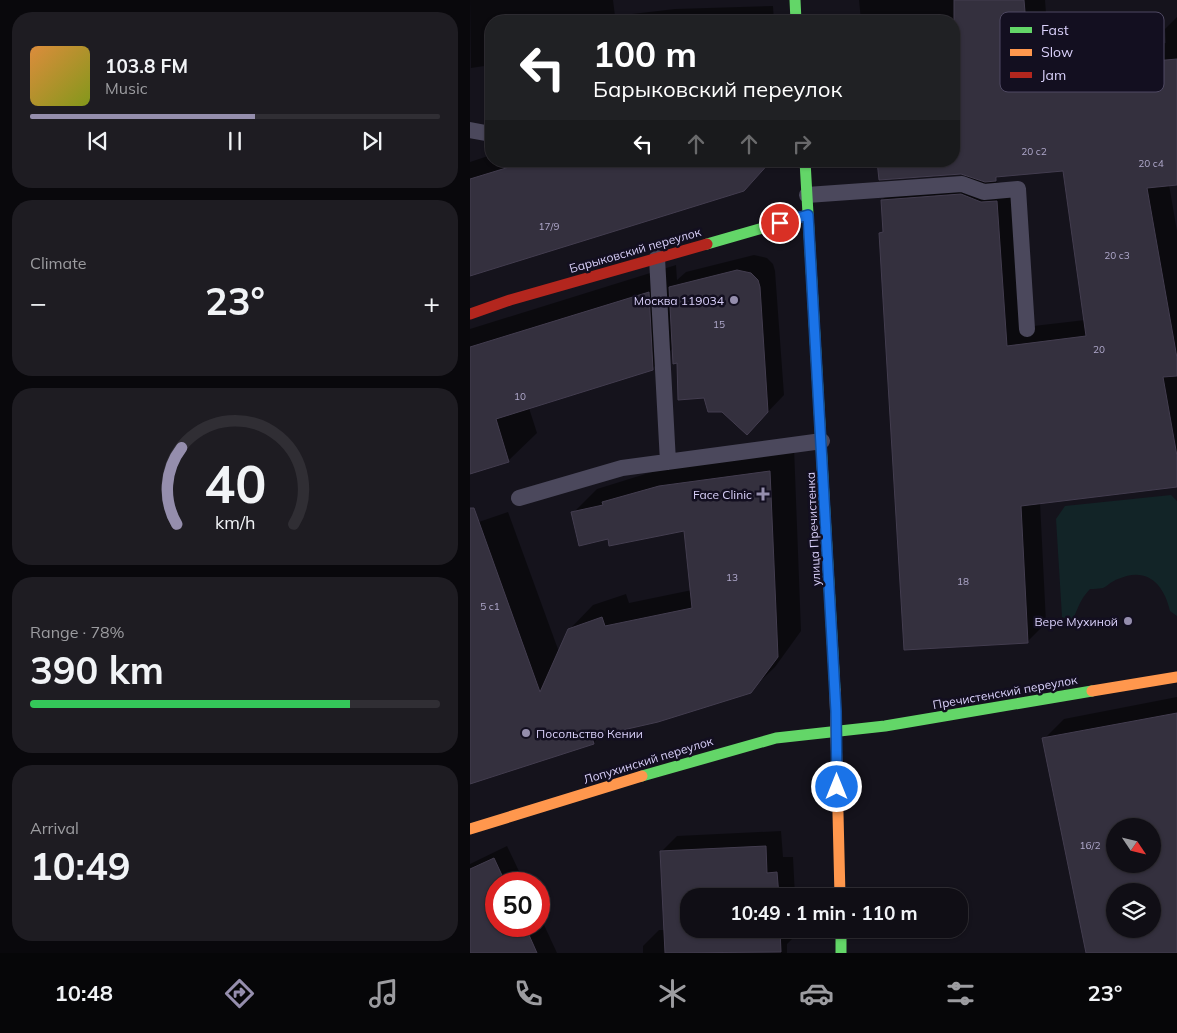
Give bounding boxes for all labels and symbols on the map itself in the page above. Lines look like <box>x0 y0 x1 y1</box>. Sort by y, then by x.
legend <box>1000 12 1164 92</box>
text: Fast <box>1041 21 1069 39</box>
text: Slow <box>1041 43 1073 61</box>
text: Jam <box>1041 66 1066 84</box>
house number: 20 с2 <box>1021 145 1047 158</box>
house number: 20 с4 <box>1138 157 1164 170</box>
pin <box>759 202 801 244</box>
house number: 17/9 <box>539 220 559 233</box>
street label: Барыковский переулок <box>568 224 703 276</box>
house number: 20 с3 <box>1104 249 1130 262</box>
place label: Москва 119034 <box>634 293 724 308</box>
marker: Москва 119034 <box>728 294 740 306</box>
house number: 15 <box>713 318 725 331</box>
house number: 20 <box>1093 343 1105 356</box>
house number: 10 <box>514 390 526 403</box>
street label: улица Пречистенка <box>803 472 823 586</box>
place label: Face Clinic <box>693 487 752 502</box>
marker: Face Clinic <box>756 487 770 501</box>
house number: 13 <box>726 571 738 584</box>
house number: 18 <box>957 575 969 588</box>
house number: 5 с1 <box>480 600 500 613</box>
place label: Вере Мухиной <box>1034 614 1118 629</box>
marker: Вере Мухиной <box>1122 615 1134 627</box>
street label: Пречистенский переулок <box>932 672 1079 712</box>
place label: Посольство Кении <box>536 726 643 741</box>
marker: Посольство Кении <box>520 727 532 739</box>
street label: Лопухинский переулок <box>581 733 715 787</box>
position arrow <box>810 760 862 812</box>
north arrow <box>1106 818 1161 872</box>
house number: 16/2 <box>1080 839 1100 852</box>
speed limit sign: 50 <box>485 872 550 937</box>

